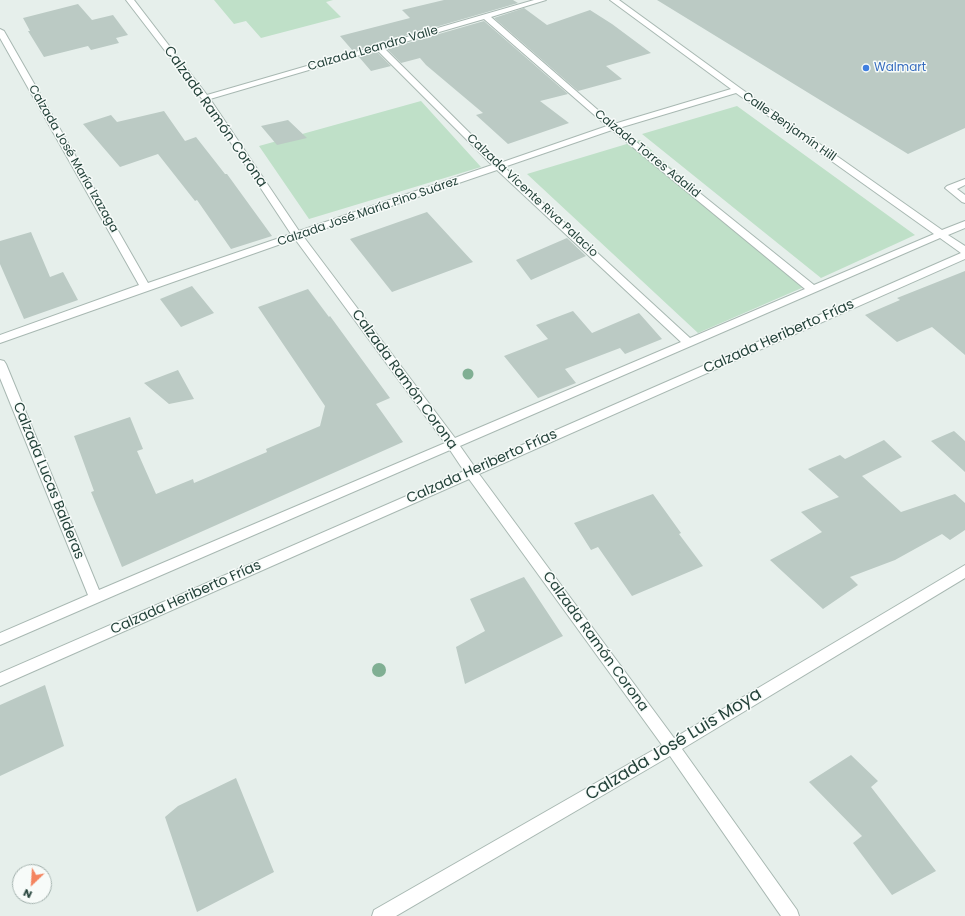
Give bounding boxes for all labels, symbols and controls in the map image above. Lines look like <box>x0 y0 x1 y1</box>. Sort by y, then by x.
street label: Calzada Leandro Valle <box>306 24 440 74</box>
street label: Calzada Ramón Corona <box>160 43 270 191</box>
place label: Walmart <box>874 61 926 75</box>
marker: Walmart <box>861 63 871 73</box>
street label: Calzada José María Izazaga <box>25 83 121 235</box>
street label: Calle Benjamín Hill <box>739 89 839 165</box>
street label: Calzada Torres Adalid <box>591 107 703 201</box>
street label: Calzada Vicente Riva Palacio <box>463 131 601 261</box>
street label: Calzada José María Pino Suárez <box>276 174 460 250</box>
street label: Calzada Heriberto Frías <box>701 296 857 378</box>
street label: Calzada Ramón Corona <box>348 307 460 453</box>
street label: Calzada Lucas Balderas <box>9 400 87 562</box>
street label: Calzada Heriberto Frías <box>404 426 560 508</box>
street label: Calzada Heriberto Frías <box>108 557 264 639</box>
street label: Calzada Ramón Corona <box>539 569 651 715</box>
street label: Calzada José Luis Moya <box>582 684 766 806</box>
north arrow <box>12 864 52 904</box>
text: N <box>20 885 34 903</box>

